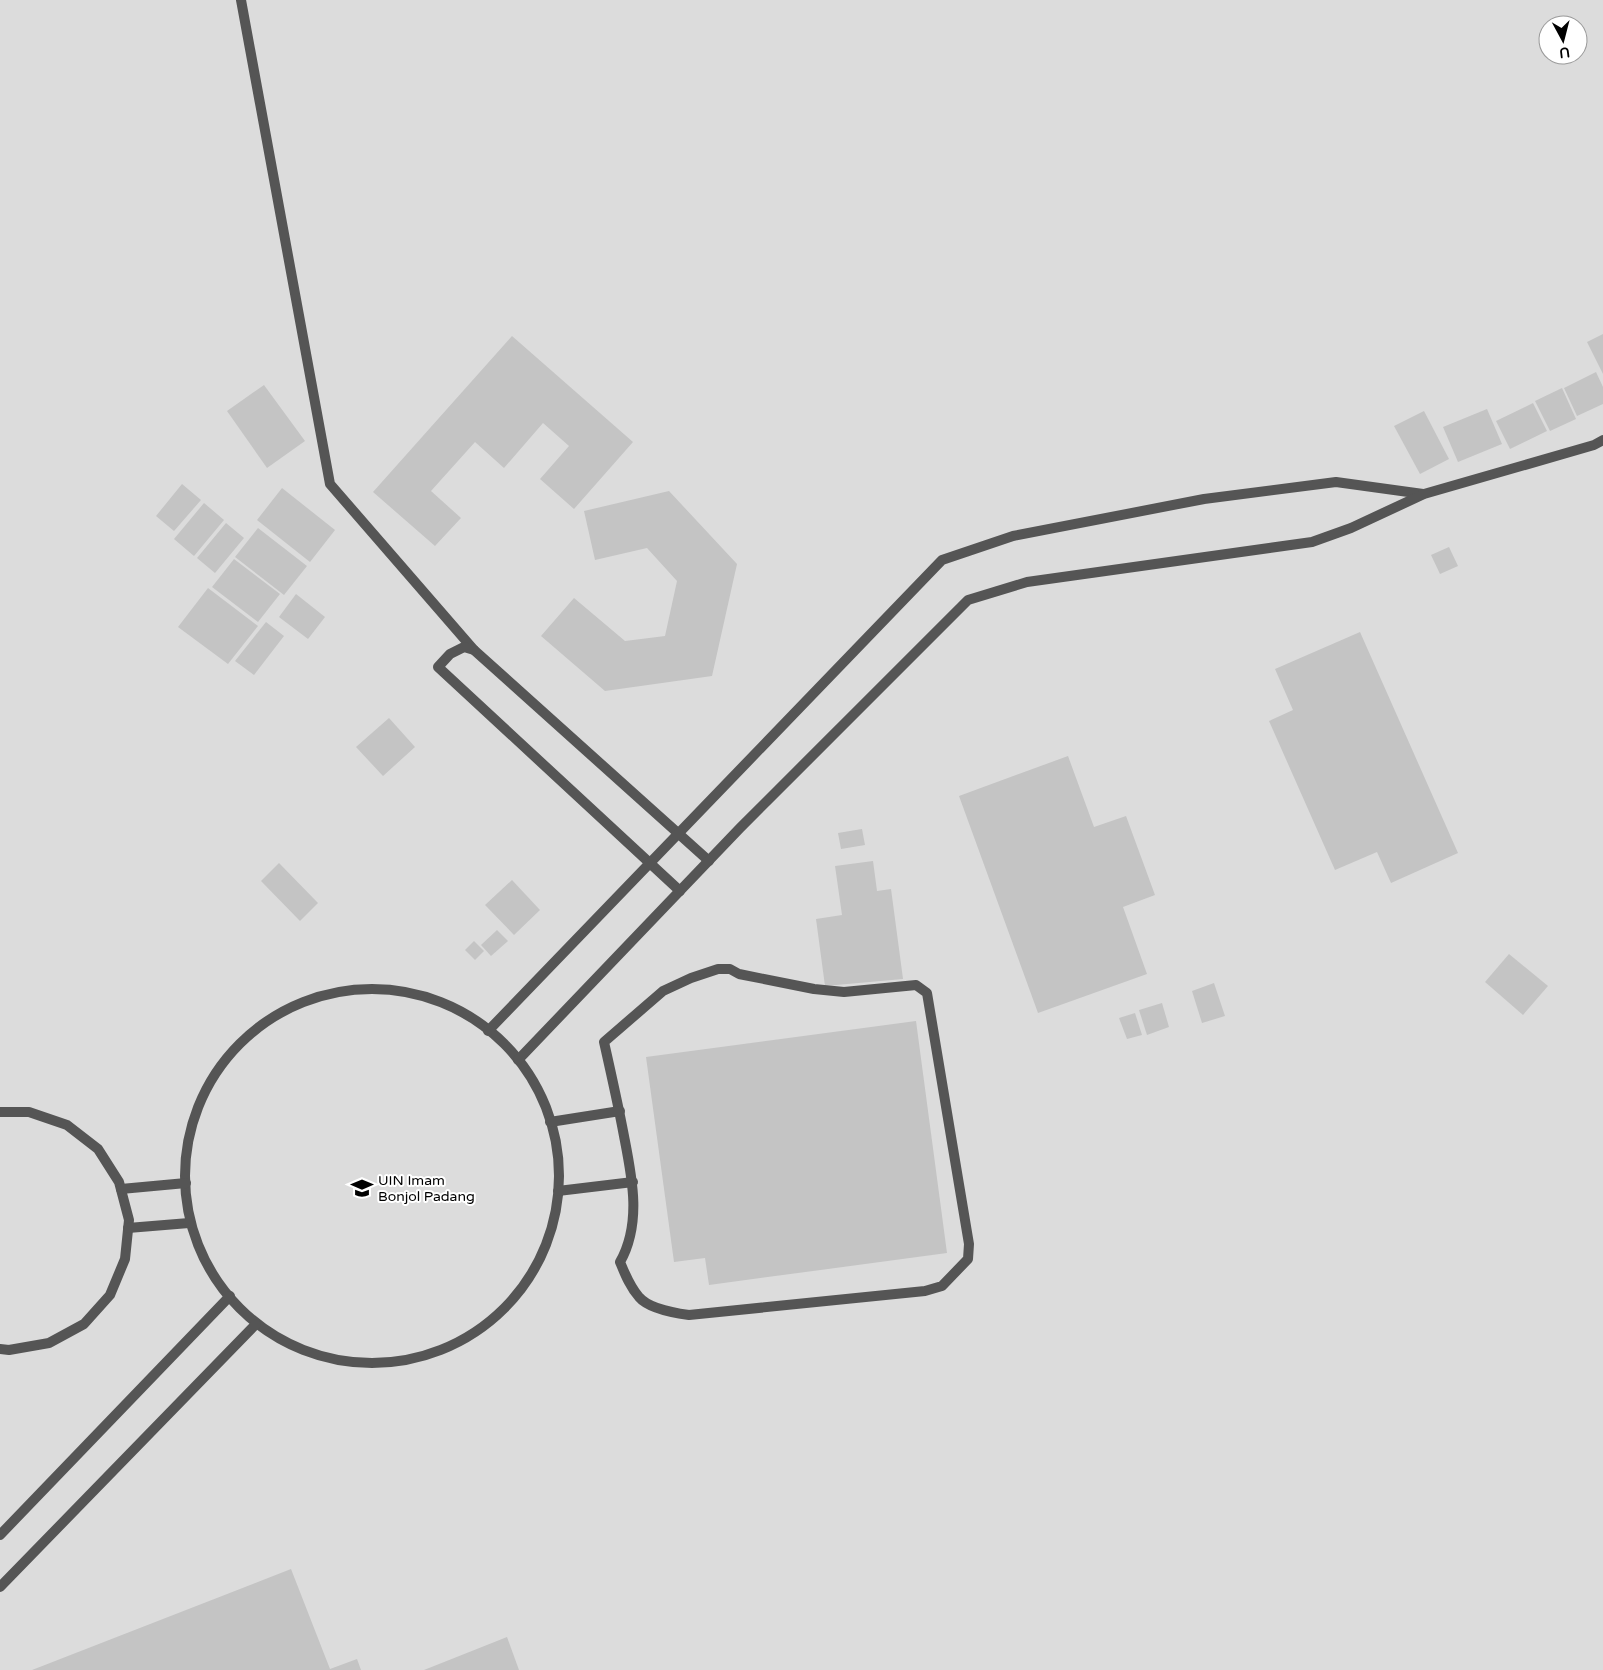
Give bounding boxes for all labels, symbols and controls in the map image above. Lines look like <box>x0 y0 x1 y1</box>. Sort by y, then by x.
north arrow <box>1538 15 1588 65</box>
text: U <box>1558 43 1571 61</box>
place label: UIN Imam Bonjol Padang <box>378 1172 475 1205</box>
school or university icon: UIN Imam Bonjol Padang <box>349 1175 375 1201</box>

